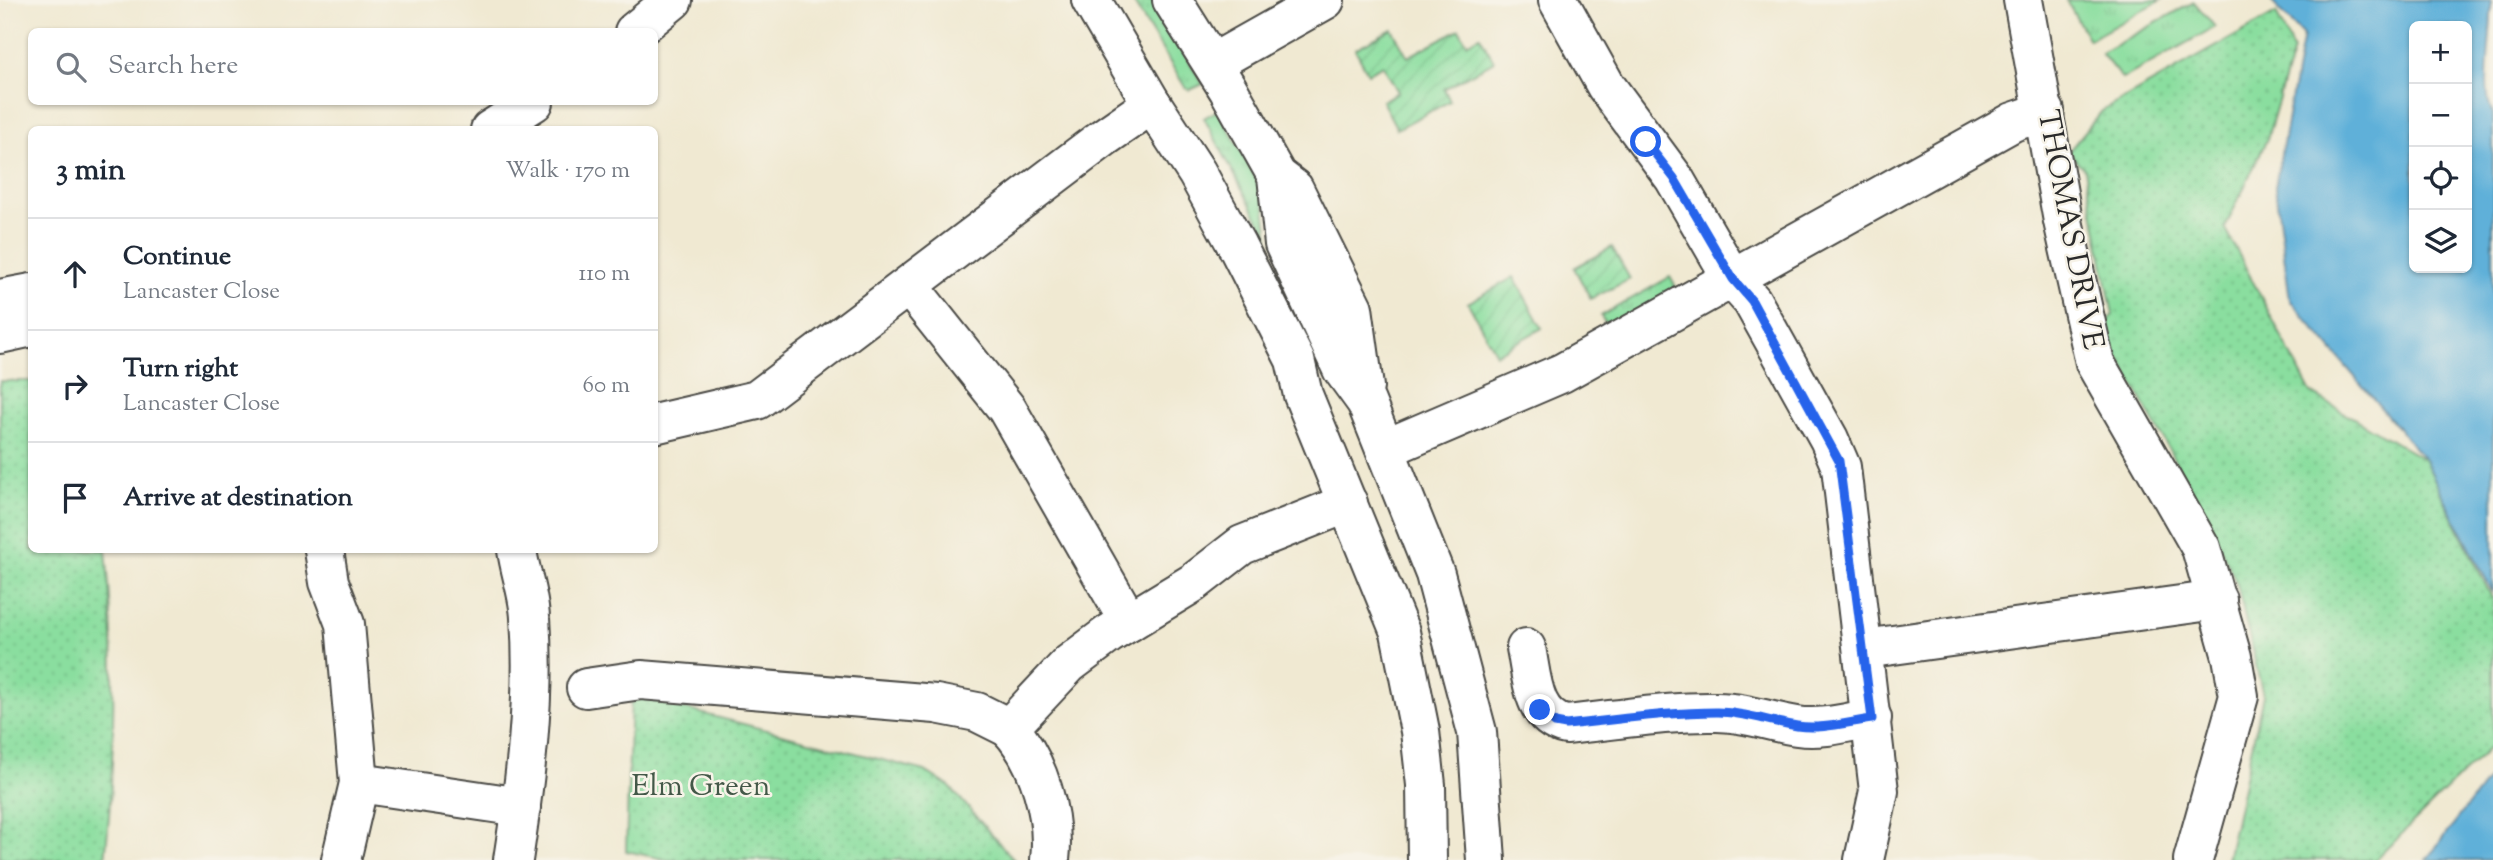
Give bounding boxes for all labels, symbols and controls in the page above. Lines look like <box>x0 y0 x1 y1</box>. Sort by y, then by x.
map controls <box>2409 21 2472 273</box>
button: + <box>2409 21 2472 84</box>
search box <box>28 28 658 105</box>
icon: search <box>52 48 90 86</box>
text: Search here <box>108 48 238 85</box>
button: − <box>2409 84 2472 147</box>
street label: THOMAS DRIVE <box>2025 107 2113 353</box>
route start <box>1630 126 1661 157</box>
button: locate <box>2409 147 2472 210</box>
text: 3 min <box>56 150 126 193</box>
text: Walk · 170 m <box>505 155 630 188</box>
button: layers <box>2409 210 2472 273</box>
text: Continue <box>123 239 231 276</box>
icon: ahead <box>56 255 94 293</box>
text: 110 m <box>579 258 630 291</box>
text: Lancaster Close <box>123 276 280 309</box>
text: Turn right <box>123 351 238 388</box>
icon: right <box>56 367 94 405</box>
text: 60 m <box>582 370 630 403</box>
text: Lancaster Close <box>123 388 280 421</box>
icon: arrive <box>56 479 94 517</box>
text: Arrive at destination <box>123 480 353 517</box>
route end <box>1524 694 1555 725</box>
park label: Elm Green <box>631 766 771 809</box>

